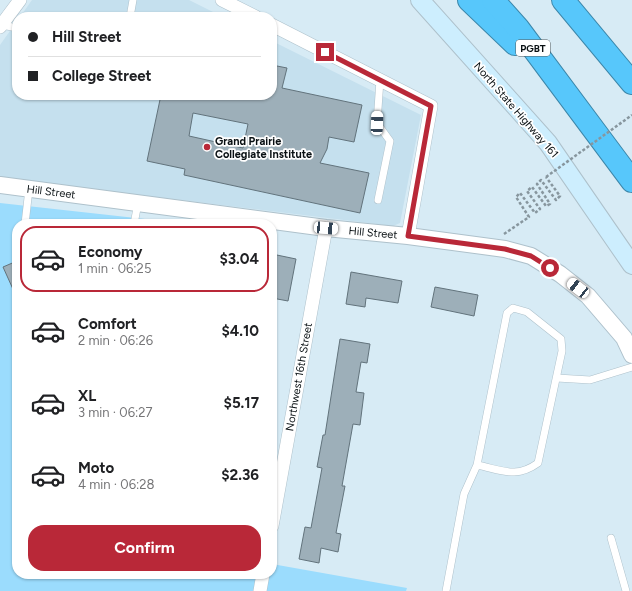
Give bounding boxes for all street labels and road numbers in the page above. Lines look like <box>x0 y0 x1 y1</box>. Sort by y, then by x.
road number: PGBT <box>516 40 550 56</box>
street label: North State Highway 161 <box>471 60 561 160</box>
street label: Hill Street <box>26 183 76 201</box>
street label: Hill Street <box>348 224 398 242</box>
street label: Northwest 16th Street <box>283 322 315 432</box>

